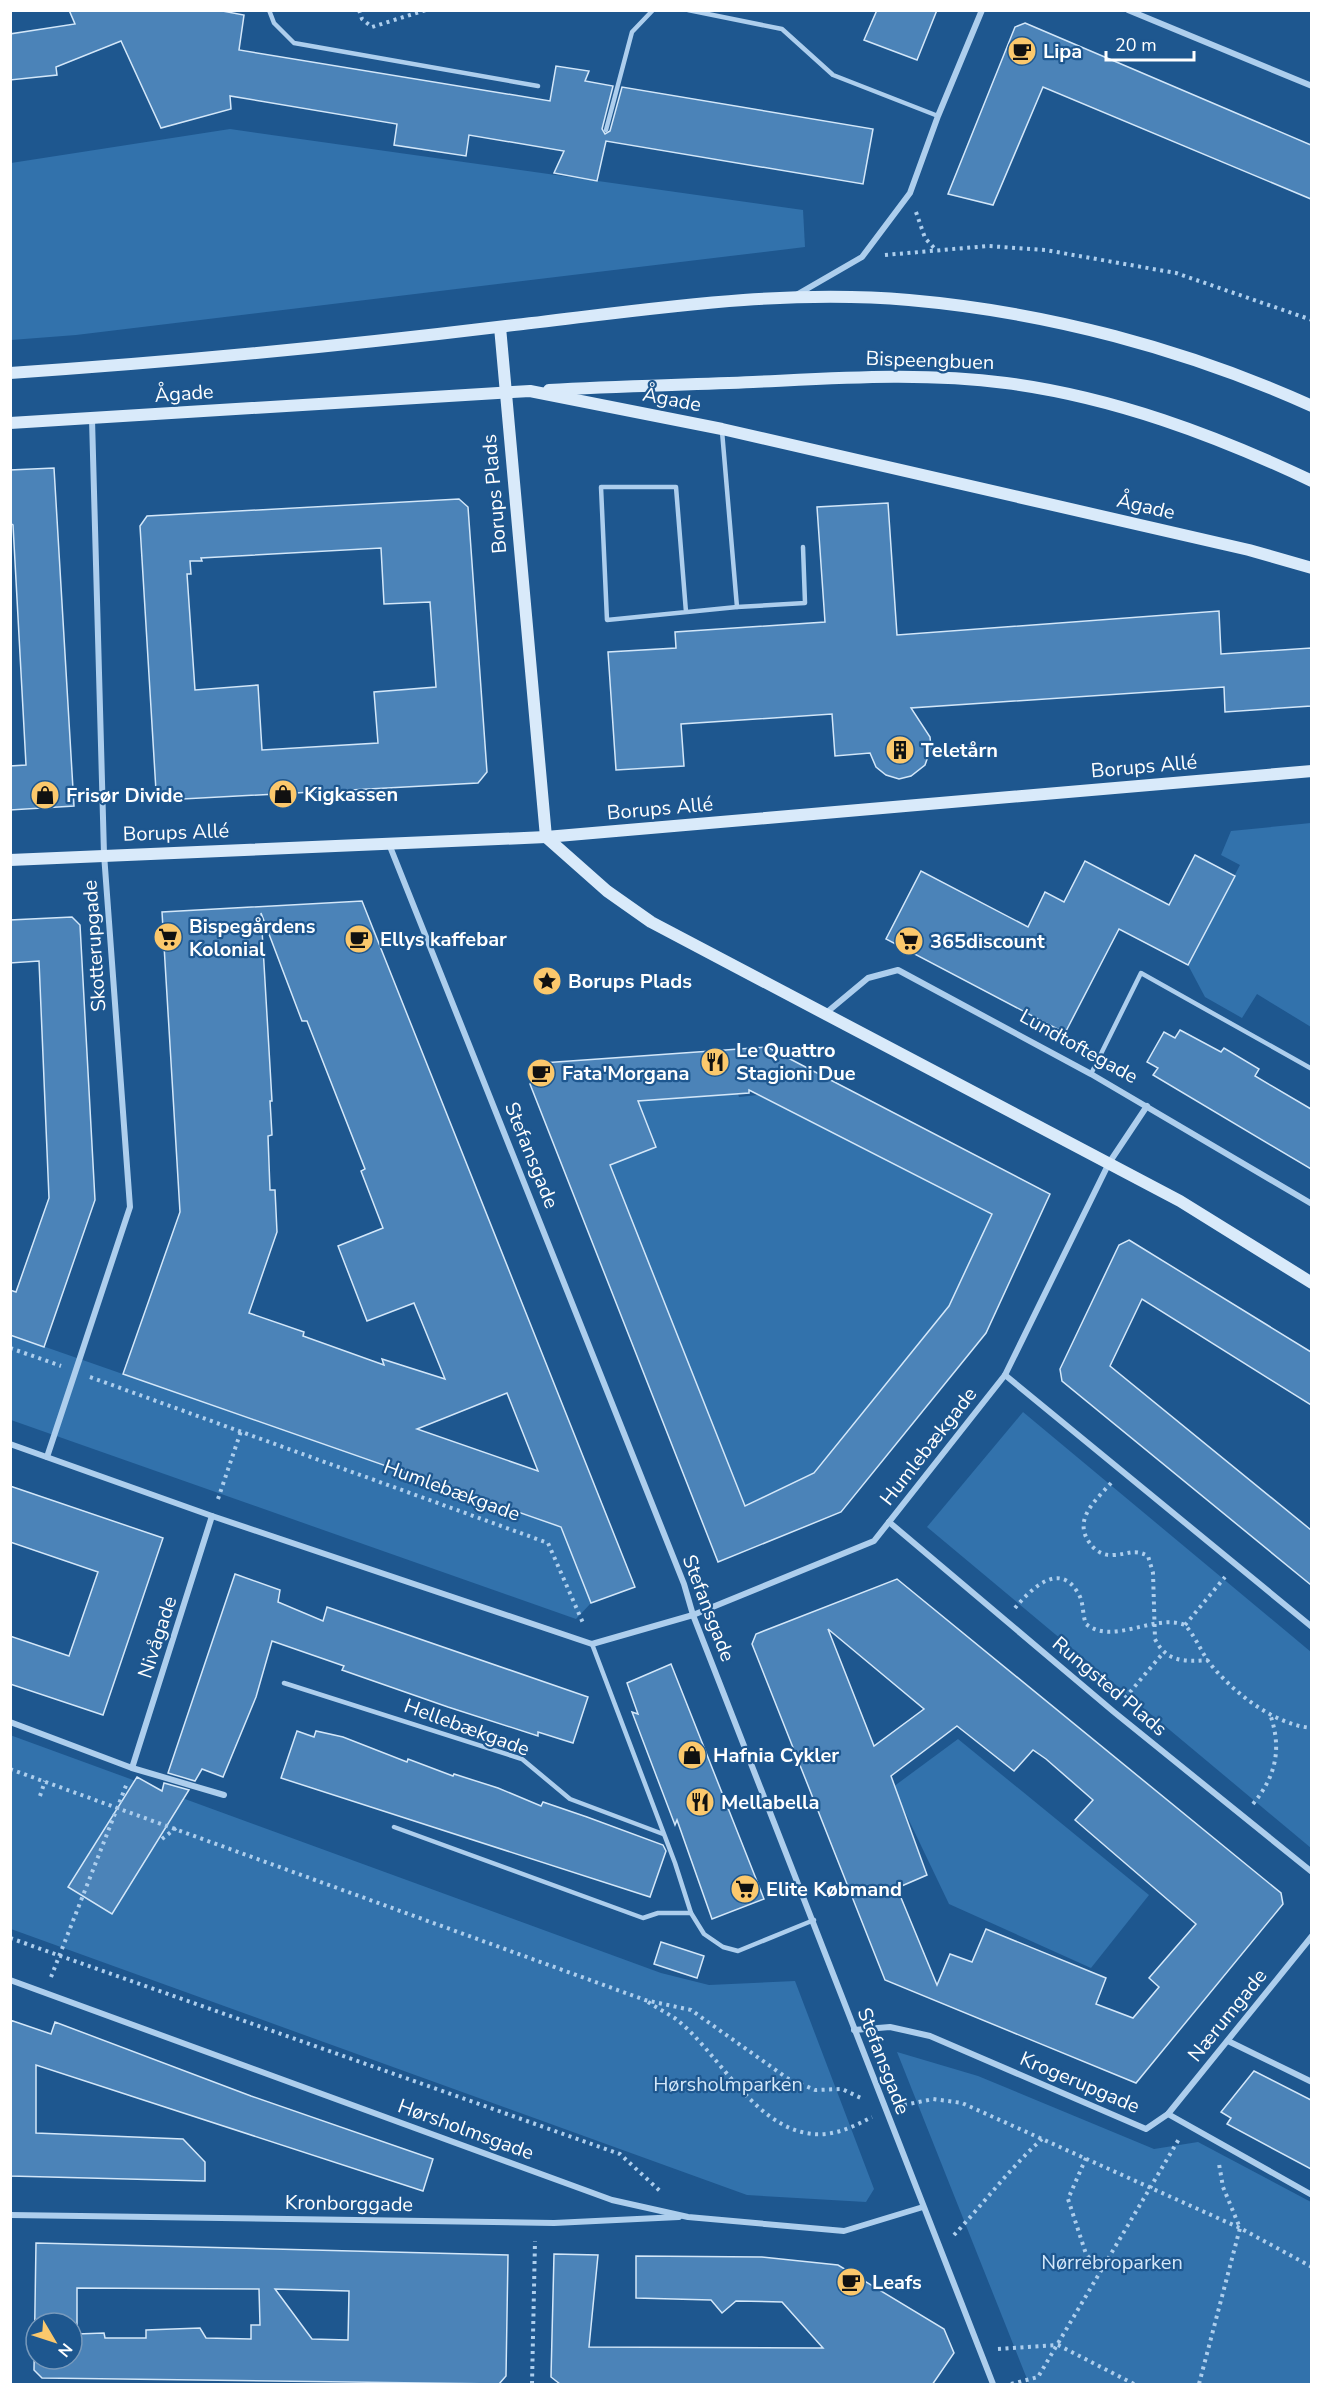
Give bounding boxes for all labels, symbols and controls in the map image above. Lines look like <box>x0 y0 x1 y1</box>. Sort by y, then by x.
scale bar <box>1106 24 1194 62</box>
text: 20 m <box>1115 33 1157 57</box>
cafe icon: Lipa <box>1006 35 1038 67</box>
place label: Lipa <box>1043 38 1082 65</box>
street label: Bispeengbuen <box>865 345 995 376</box>
street label: Ågade <box>154 378 214 409</box>
street label: Ågade <box>640 381 703 418</box>
street label: Borups Plads <box>476 433 513 555</box>
street label: Ågade <box>1114 487 1178 526</box>
building icon: Teletårn <box>884 734 916 766</box>
place label: Teletårn <box>921 737 998 764</box>
street label: Borups Allé <box>1090 748 1198 785</box>
shop icon: Kigkassen <box>267 778 299 810</box>
shop icon: Frisør Divide <box>29 779 61 811</box>
place label: Kigkassen <box>304 781 398 808</box>
place label: Frisør Divide <box>66 782 183 809</box>
street label: Borups Allé <box>606 790 714 827</box>
street label: Borups Allé <box>122 817 230 848</box>
street label: Skotterupgade <box>76 879 113 1013</box>
place label: Bispegårdens Kolonial <box>189 913 316 963</box>
supermarket icon: Bispegårdens Kolonial <box>152 921 184 953</box>
cafe icon: Ellys kaffebar <box>343 923 375 955</box>
supermarket icon: 365discount <box>893 925 925 957</box>
place label: Ellys kaffebar <box>380 926 507 953</box>
place label: 365discount <box>930 928 1045 955</box>
place icon: Borups Plads <box>531 965 563 997</box>
place label: Borups Plads <box>568 968 692 995</box>
street label: Lundtoftegade <box>1015 1003 1143 1090</box>
place label: Le Quattro Stagioni Due <box>736 1037 856 1087</box>
restaurant icon: Le Quattro Stagioni Due <box>699 1046 731 1078</box>
cafe icon: Fata'Morgana <box>525 1057 557 1089</box>
place label: Fata'Morgana <box>562 1060 689 1087</box>
street label: Stefansgade <box>498 1098 565 1212</box>
street label: Humlebækgade <box>874 1382 983 1511</box>
street label: Humlebækgade <box>380 1453 524 1528</box>
street label: Stefansgade <box>676 1551 741 1666</box>
street label: Nivågade <box>132 1593 183 1682</box>
street label: Rungsted Plads <box>1047 1630 1173 1742</box>
street label: Hellebækgade <box>400 1692 533 1763</box>
shop icon: Hafnia Cykler <box>676 1739 708 1771</box>
place label: Hafnia Cykler <box>713 1742 839 1769</box>
restaurant icon: Mellabella <box>684 1786 716 1818</box>
place label: Mellabella <box>721 1789 819 1816</box>
supermarket icon: Elite Købmand <box>729 1873 761 1905</box>
place label: Elite Købmand <box>766 1876 902 1903</box>
street label: Nærumgade <box>1182 1963 1273 2067</box>
street label: Stefansgade <box>851 2004 916 2119</box>
street label: Krogerupgade <box>1016 2045 1144 2120</box>
park label: Hørsholmparken <box>653 2071 803 2098</box>
street label: Hørsholmsgade <box>394 2092 538 2167</box>
street label: Kronborggade <box>285 2189 413 2218</box>
park label: Nørrebroparken <box>1041 2249 1183 2276</box>
cafe icon: Leafs <box>835 2266 867 2298</box>
place label: Leafs <box>872 2269 922 2296</box>
north arrow <box>24 2311 84 2371</box>
text: N <box>53 2338 77 2361</box>

